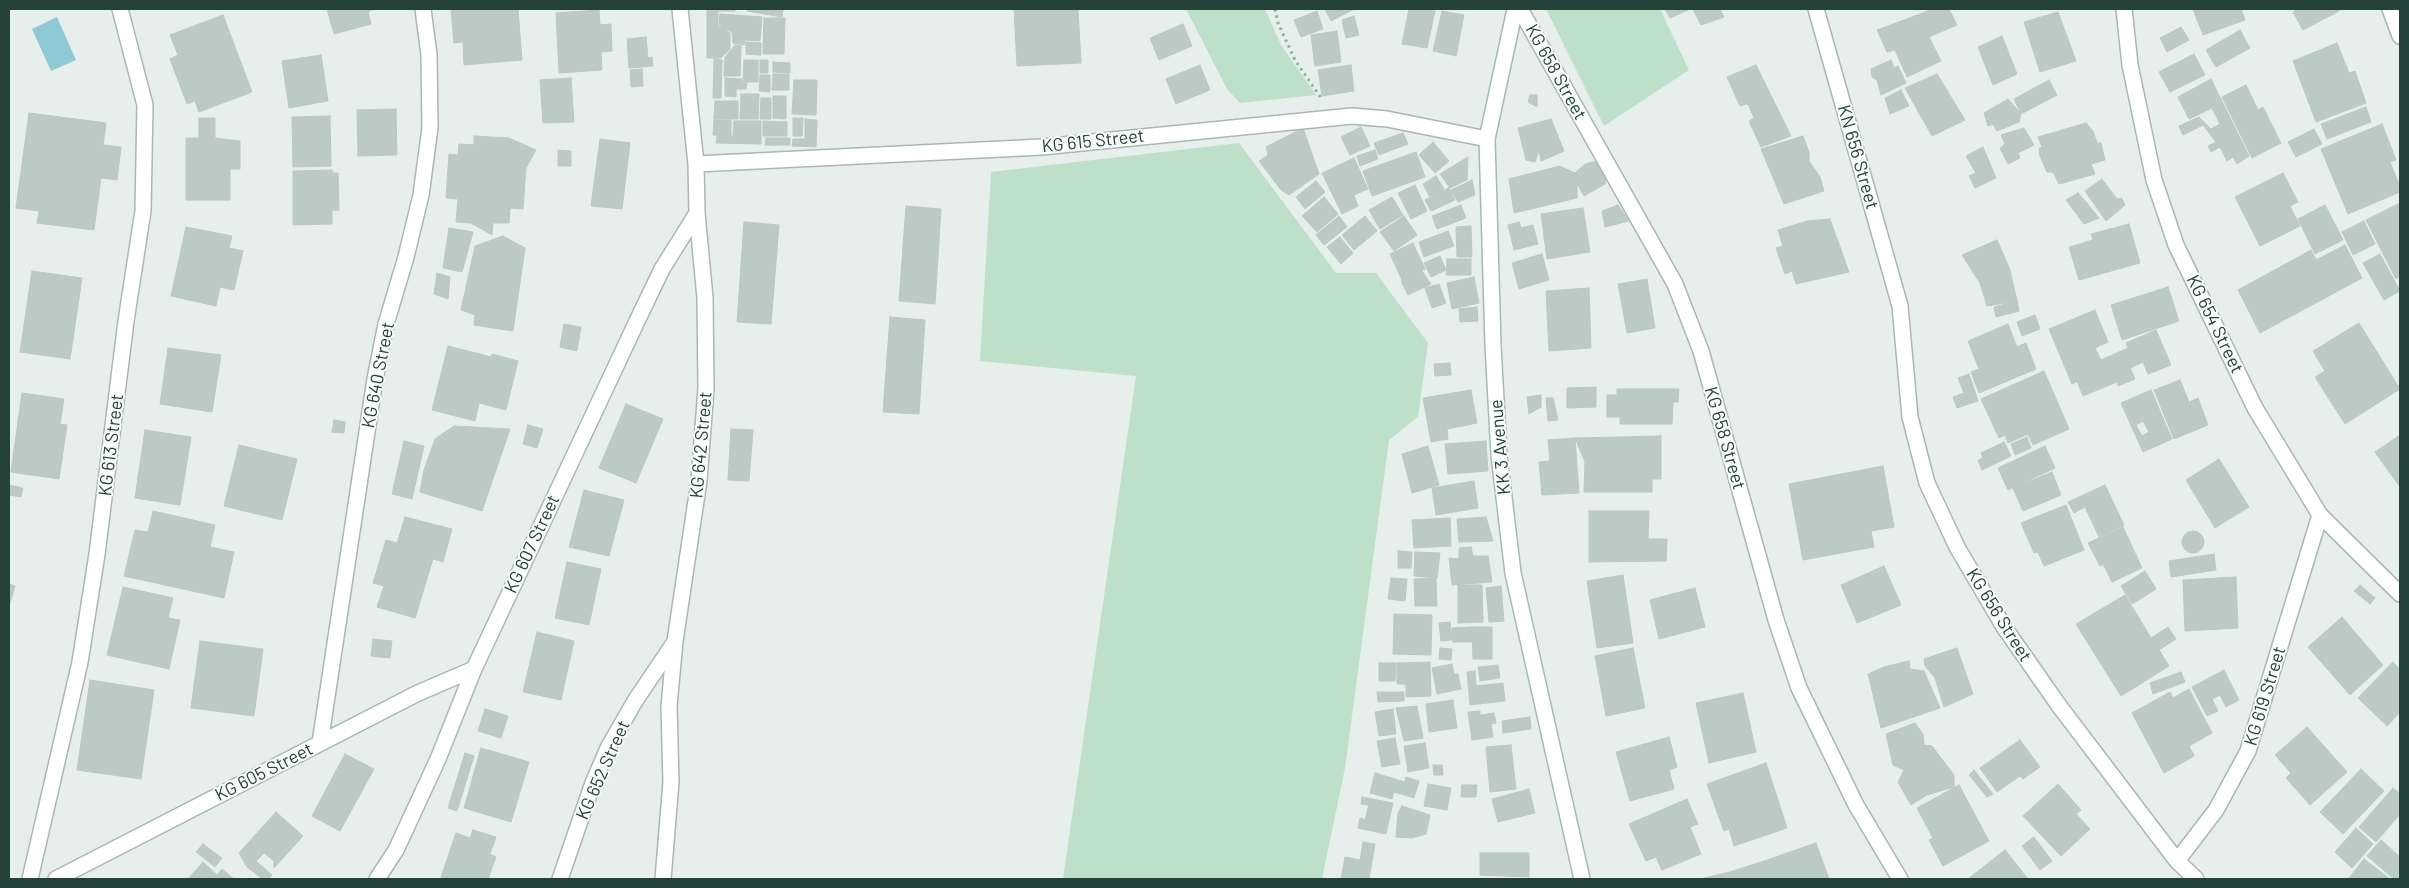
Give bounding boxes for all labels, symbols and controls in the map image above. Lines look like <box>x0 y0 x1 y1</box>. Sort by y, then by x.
street label: KG 658 Street <box>1521 20 1591 124</box>
street label: KN 656 Street <box>1833 102 1883 212</box>
street label: KG 615 Street <box>1041 125 1145 157</box>
street label: KG 654 Street <box>2182 271 2248 377</box>
street label: KG 640 Street <box>357 320 399 430</box>
street label: KG 658 Street <box>1700 384 1750 492</box>
street label: KG 642 Street <box>686 391 716 499</box>
street label: KG 613 Street <box>94 393 128 497</box>
street label: KK 3 Avenue <box>1485 398 1515 496</box>
street label: KG 607 Street <box>500 491 564 597</box>
street label: KG 656 Street <box>1962 564 2036 666</box>
street label: KG 619 Street <box>2240 644 2290 748</box>
street label: KG 652 Street <box>572 717 634 823</box>
street label: KG 605 Street <box>211 738 317 806</box>

